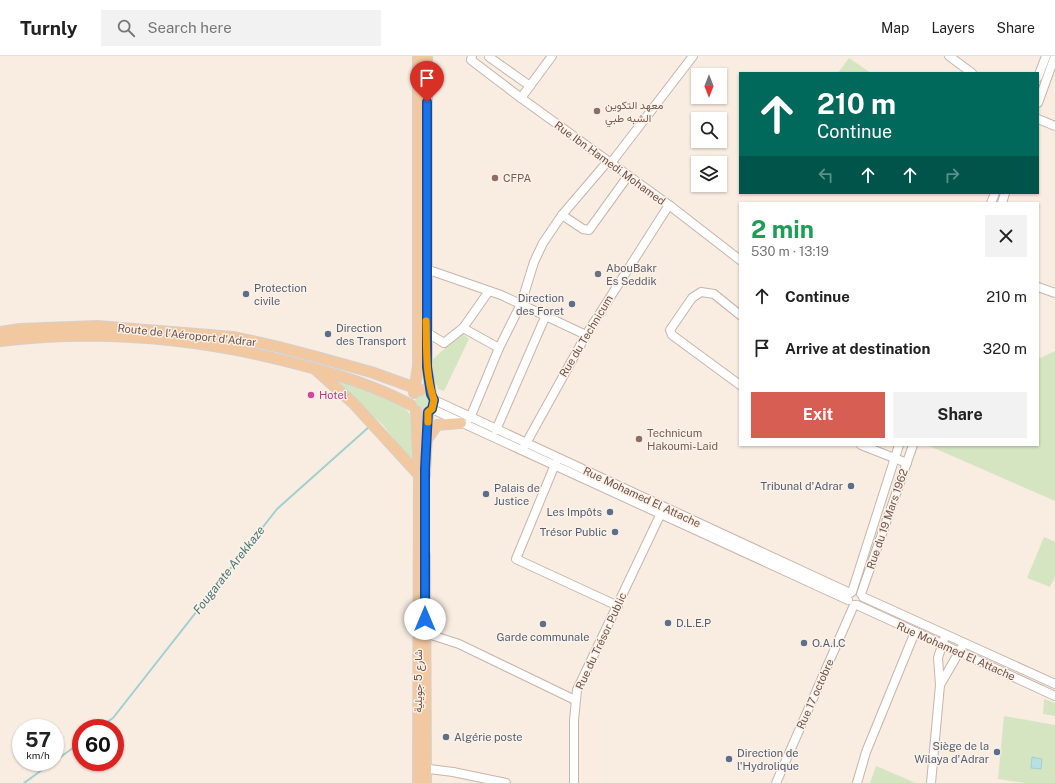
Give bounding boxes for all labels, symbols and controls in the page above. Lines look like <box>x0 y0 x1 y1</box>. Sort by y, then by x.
search box <box>101 10 381 46</box>
text: Turnly <box>20 17 77 39</box>
icon: search <box>115 17 137 39</box>
text: Search here <box>147 19 232 36</box>
text: Map <box>881 20 909 36</box>
text: Layers <box>931 20 975 36</box>
text: Share <box>997 20 1035 36</box>
pin <box>410 61 444 102</box>
icon: arrive <box>416 67 438 89</box>
north arrow <box>691 68 727 104</box>
map controls <box>691 68 727 192</box>
text: 210 m <box>817 87 896 120</box>
icon: ahead <box>751 88 803 140</box>
place label: معهد التكوين الشبه طبي <box>605 99 663 128</box>
marker: معهد التكوين الشبه طبي <box>592 106 602 116</box>
button: search <box>691 112 727 148</box>
street label: Rue Ibn Hamedi Mohamed <box>552 119 668 207</box>
text: Continue <box>817 121 892 142</box>
button: layers <box>691 156 727 192</box>
icon: left <box>815 164 837 186</box>
icon: ahead <box>857 164 879 186</box>
icon: ahead <box>899 164 921 186</box>
icon: right <box>941 164 963 186</box>
place label: CFPA <box>503 172 531 184</box>
marker: CFPA <box>490 173 500 183</box>
text: 2 min <box>751 215 814 243</box>
button: close <box>985 215 1027 257</box>
text: 530 m · 13:19 <box>751 244 829 259</box>
place label: AbouBakr Es Seddik <box>606 262 657 287</box>
marker: AbouBakr Es Seddik <box>593 269 603 279</box>
place label: Protection civile <box>254 282 307 307</box>
icon: ahead <box>751 285 773 307</box>
text: Continue <box>785 288 850 305</box>
text: 210 m <box>986 288 1027 305</box>
marker: Protection civile <box>241 289 251 299</box>
place label: Direction des Foret <box>516 292 564 317</box>
street label: Rue du Technicum <box>557 293 615 379</box>
marker: Direction des Foret <box>567 299 577 309</box>
street label: Route de l'Aéroport d'Adrar <box>117 322 257 348</box>
place label: Direction des Transport <box>336 322 406 347</box>
marker: Direction des Transport <box>323 329 333 339</box>
icon: arrive <box>751 337 773 359</box>
text: Arrive at destination <box>785 340 930 357</box>
text: 320 m <box>983 340 1027 357</box>
place label: Hotel <box>319 389 347 401</box>
marker: Hotel <box>306 390 316 400</box>
button: Exit <box>751 392 885 438</box>
button: Share <box>893 392 1027 438</box>
place label: Technicum Hakoumi-Laid <box>647 427 718 452</box>
marker: Technicum Hakoumi-Laid <box>634 434 644 444</box>
street label: Rue Mohamed El Attache <box>581 464 703 530</box>
street label: Rue du 19 Mars 1962 <box>864 467 910 571</box>
place label: Tribunal d'Adrar <box>760 480 843 492</box>
marker: Tribunal d'Adrar <box>846 481 856 491</box>
place label: Palais de Justice <box>494 482 540 507</box>
marker: Palais de Justice <box>481 489 491 499</box>
place label: Les Impôts <box>546 506 602 518</box>
marker: Les Impôts <box>605 507 615 517</box>
water label: Fougarate Arekkaze <box>190 523 268 617</box>
place label: Trésor Public <box>540 526 607 538</box>
marker: Trésor Public <box>610 527 620 537</box>
street label: Rue du Trésor Public <box>573 591 629 691</box>
position arrow <box>404 598 446 640</box>
place label: D.L.E.P <box>676 617 711 629</box>
marker: D.L.E.P <box>663 618 673 628</box>
marker: Garde communale <box>538 619 548 629</box>
street label: Rue Mohamed El Attache <box>895 619 1017 683</box>
place label: Garde communale <box>497 631 589 643</box>
place label: O.A.I.C <box>812 637 846 649</box>
marker: O.A.I.C <box>799 638 809 648</box>
street label: شارع 5 جويلية <box>412 649 426 713</box>
street label: Rue 17 octobre <box>794 657 836 731</box>
speed limit sign: 60 <box>72 719 124 771</box>
text: 57 <box>25 728 51 752</box>
place label: Algérie poste <box>454 731 523 743</box>
marker: Algérie poste <box>441 732 451 742</box>
place label: Siège de la Wilaya d'Adrar <box>914 740 989 765</box>
place label: Direction de l'Hydrolique <box>737 747 799 772</box>
marker: Siège de la Wilaya d'Adrar <box>992 747 1002 757</box>
text: km/h <box>26 749 50 761</box>
marker: Direction de l'Hydrolique <box>724 754 734 764</box>

